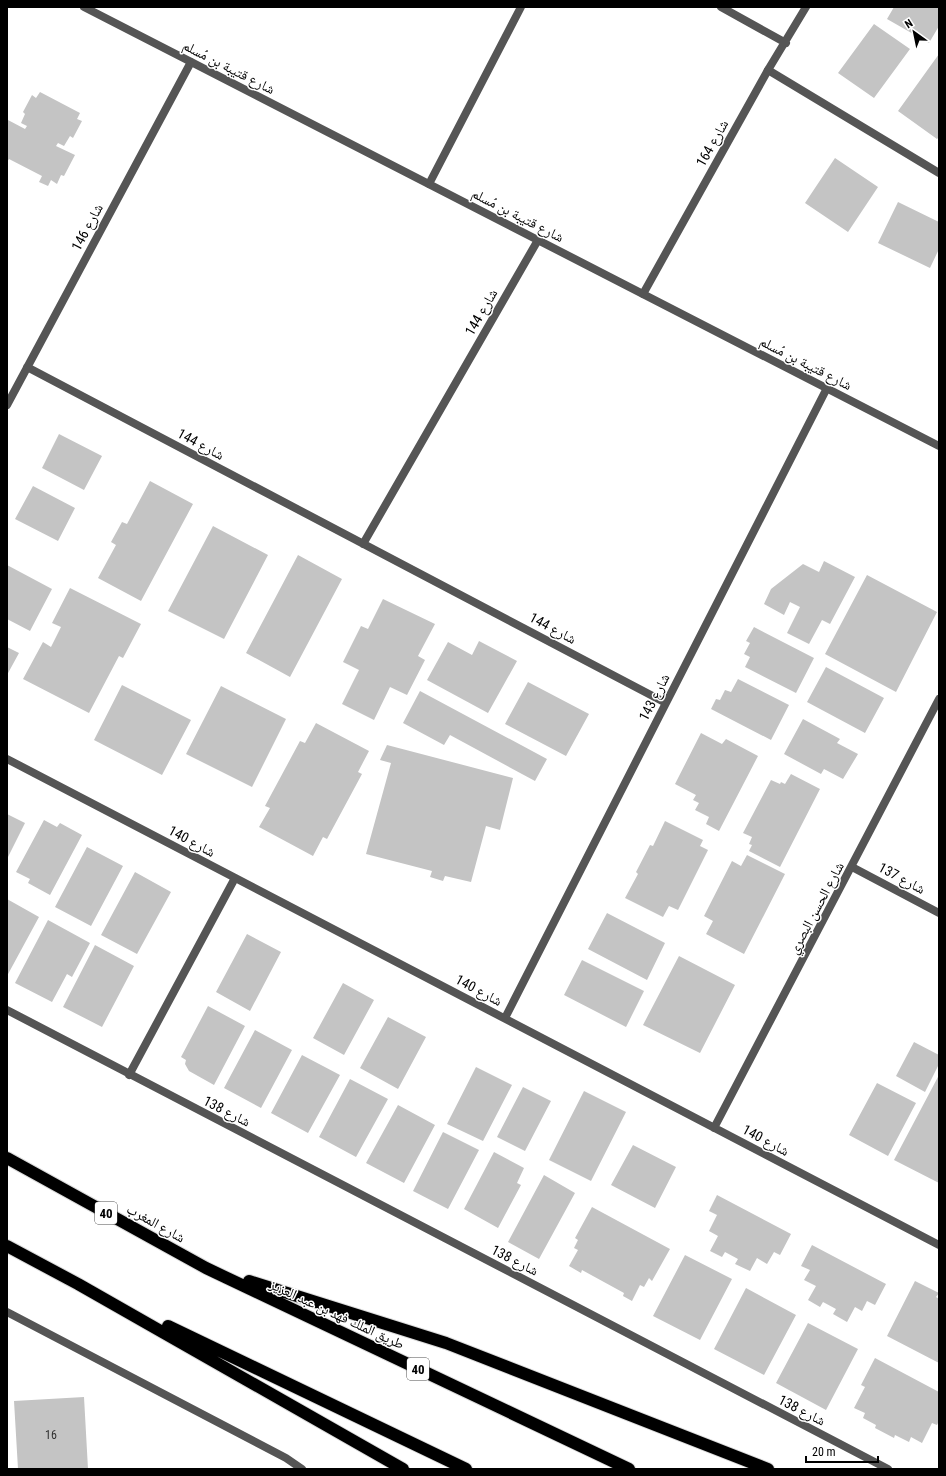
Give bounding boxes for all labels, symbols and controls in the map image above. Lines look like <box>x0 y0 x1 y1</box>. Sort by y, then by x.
north arrow <box>894 12 934 52</box>
text: N <box>902 17 915 31</box>
street label: شارع قتيبة بن مُسلم <box>179 37 278 99</box>
street label: شارع 164 <box>693 117 733 170</box>
street label: شارع قتيبة بن مُسلم <box>468 185 567 247</box>
street label: شارع 146 <box>68 201 108 254</box>
street label: شارع 144 <box>461 286 502 339</box>
street label: شارع قتيبة بن مُسلم <box>756 333 855 395</box>
street label: شارع 144 <box>174 425 227 465</box>
street label: شارع 144 <box>526 609 579 649</box>
street label: شارع 143 <box>635 671 674 724</box>
street label: شارع 140 <box>165 822 218 862</box>
street label: شارع الحسن البصري <box>785 859 850 958</box>
street label: شارع 137 <box>875 859 928 899</box>
street label: شارع 140 <box>452 971 505 1011</box>
street label: شارع 138 <box>200 1092 253 1131</box>
street label: شارع 140 <box>739 1121 792 1161</box>
street label: شارع المغرب <box>123 1200 188 1247</box>
road number: 40 <box>95 1202 117 1224</box>
street label: شارع 138 <box>488 1241 541 1280</box>
street label: طريق الملك فهد بن عبد العزيز <box>265 1275 407 1354</box>
road number: 40 <box>407 1358 429 1380</box>
street label: شارع 138 <box>775 1391 828 1430</box>
house number: 16 <box>45 1428 57 1442</box>
scale bar <box>806 1438 878 1464</box>
text: 20 m <box>812 1445 836 1459</box>

